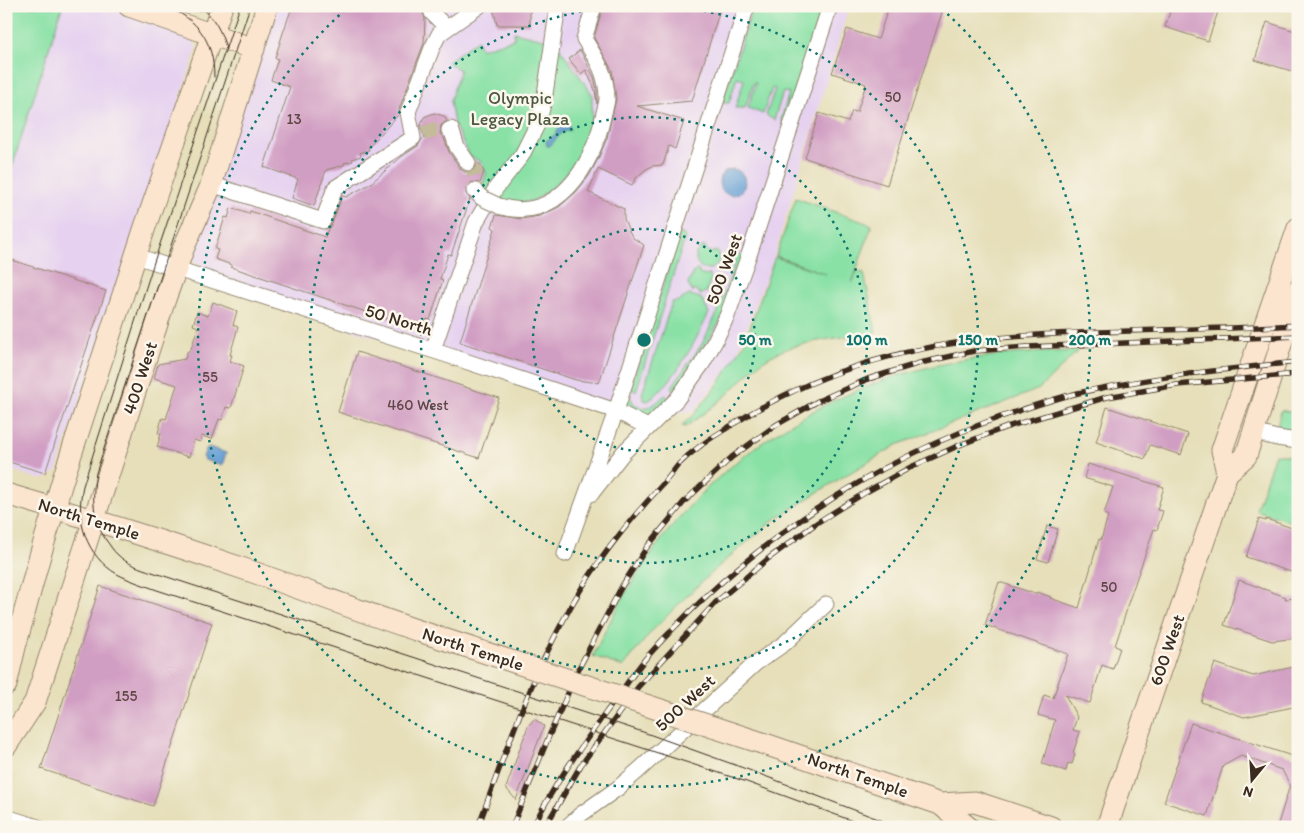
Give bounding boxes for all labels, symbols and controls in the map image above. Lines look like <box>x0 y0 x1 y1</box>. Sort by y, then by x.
park label: Olympic Legacy Plaza <box>471 87 570 130</box>
house number: 50 <box>884 88 902 106</box>
house number: 13 <box>286 110 302 128</box>
street label: 500 West <box>701 230 747 307</box>
street label: 50 North <box>363 299 436 341</box>
centre of rings <box>635 331 653 349</box>
text: 50 m <box>738 331 772 349</box>
text: 100 m <box>846 331 888 349</box>
text: 150 m <box>958 331 998 349</box>
text: 200 m <box>1069 331 1112 349</box>
street label: 400 West <box>118 339 162 417</box>
house number: 55 <box>202 368 218 386</box>
house number: 460 West <box>387 396 449 414</box>
street label: North Temple <box>35 493 143 545</box>
house number: 50 <box>1100 578 1118 596</box>
street label: 600 West <box>1145 611 1190 688</box>
street label: North Temple <box>420 622 526 676</box>
street label: 500 West <box>651 670 720 736</box>
house number: 155 <box>115 687 137 705</box>
street label: North Temple <box>805 747 911 803</box>
north arrow <box>1226 756 1276 806</box>
text: N <box>1241 782 1255 801</box>

